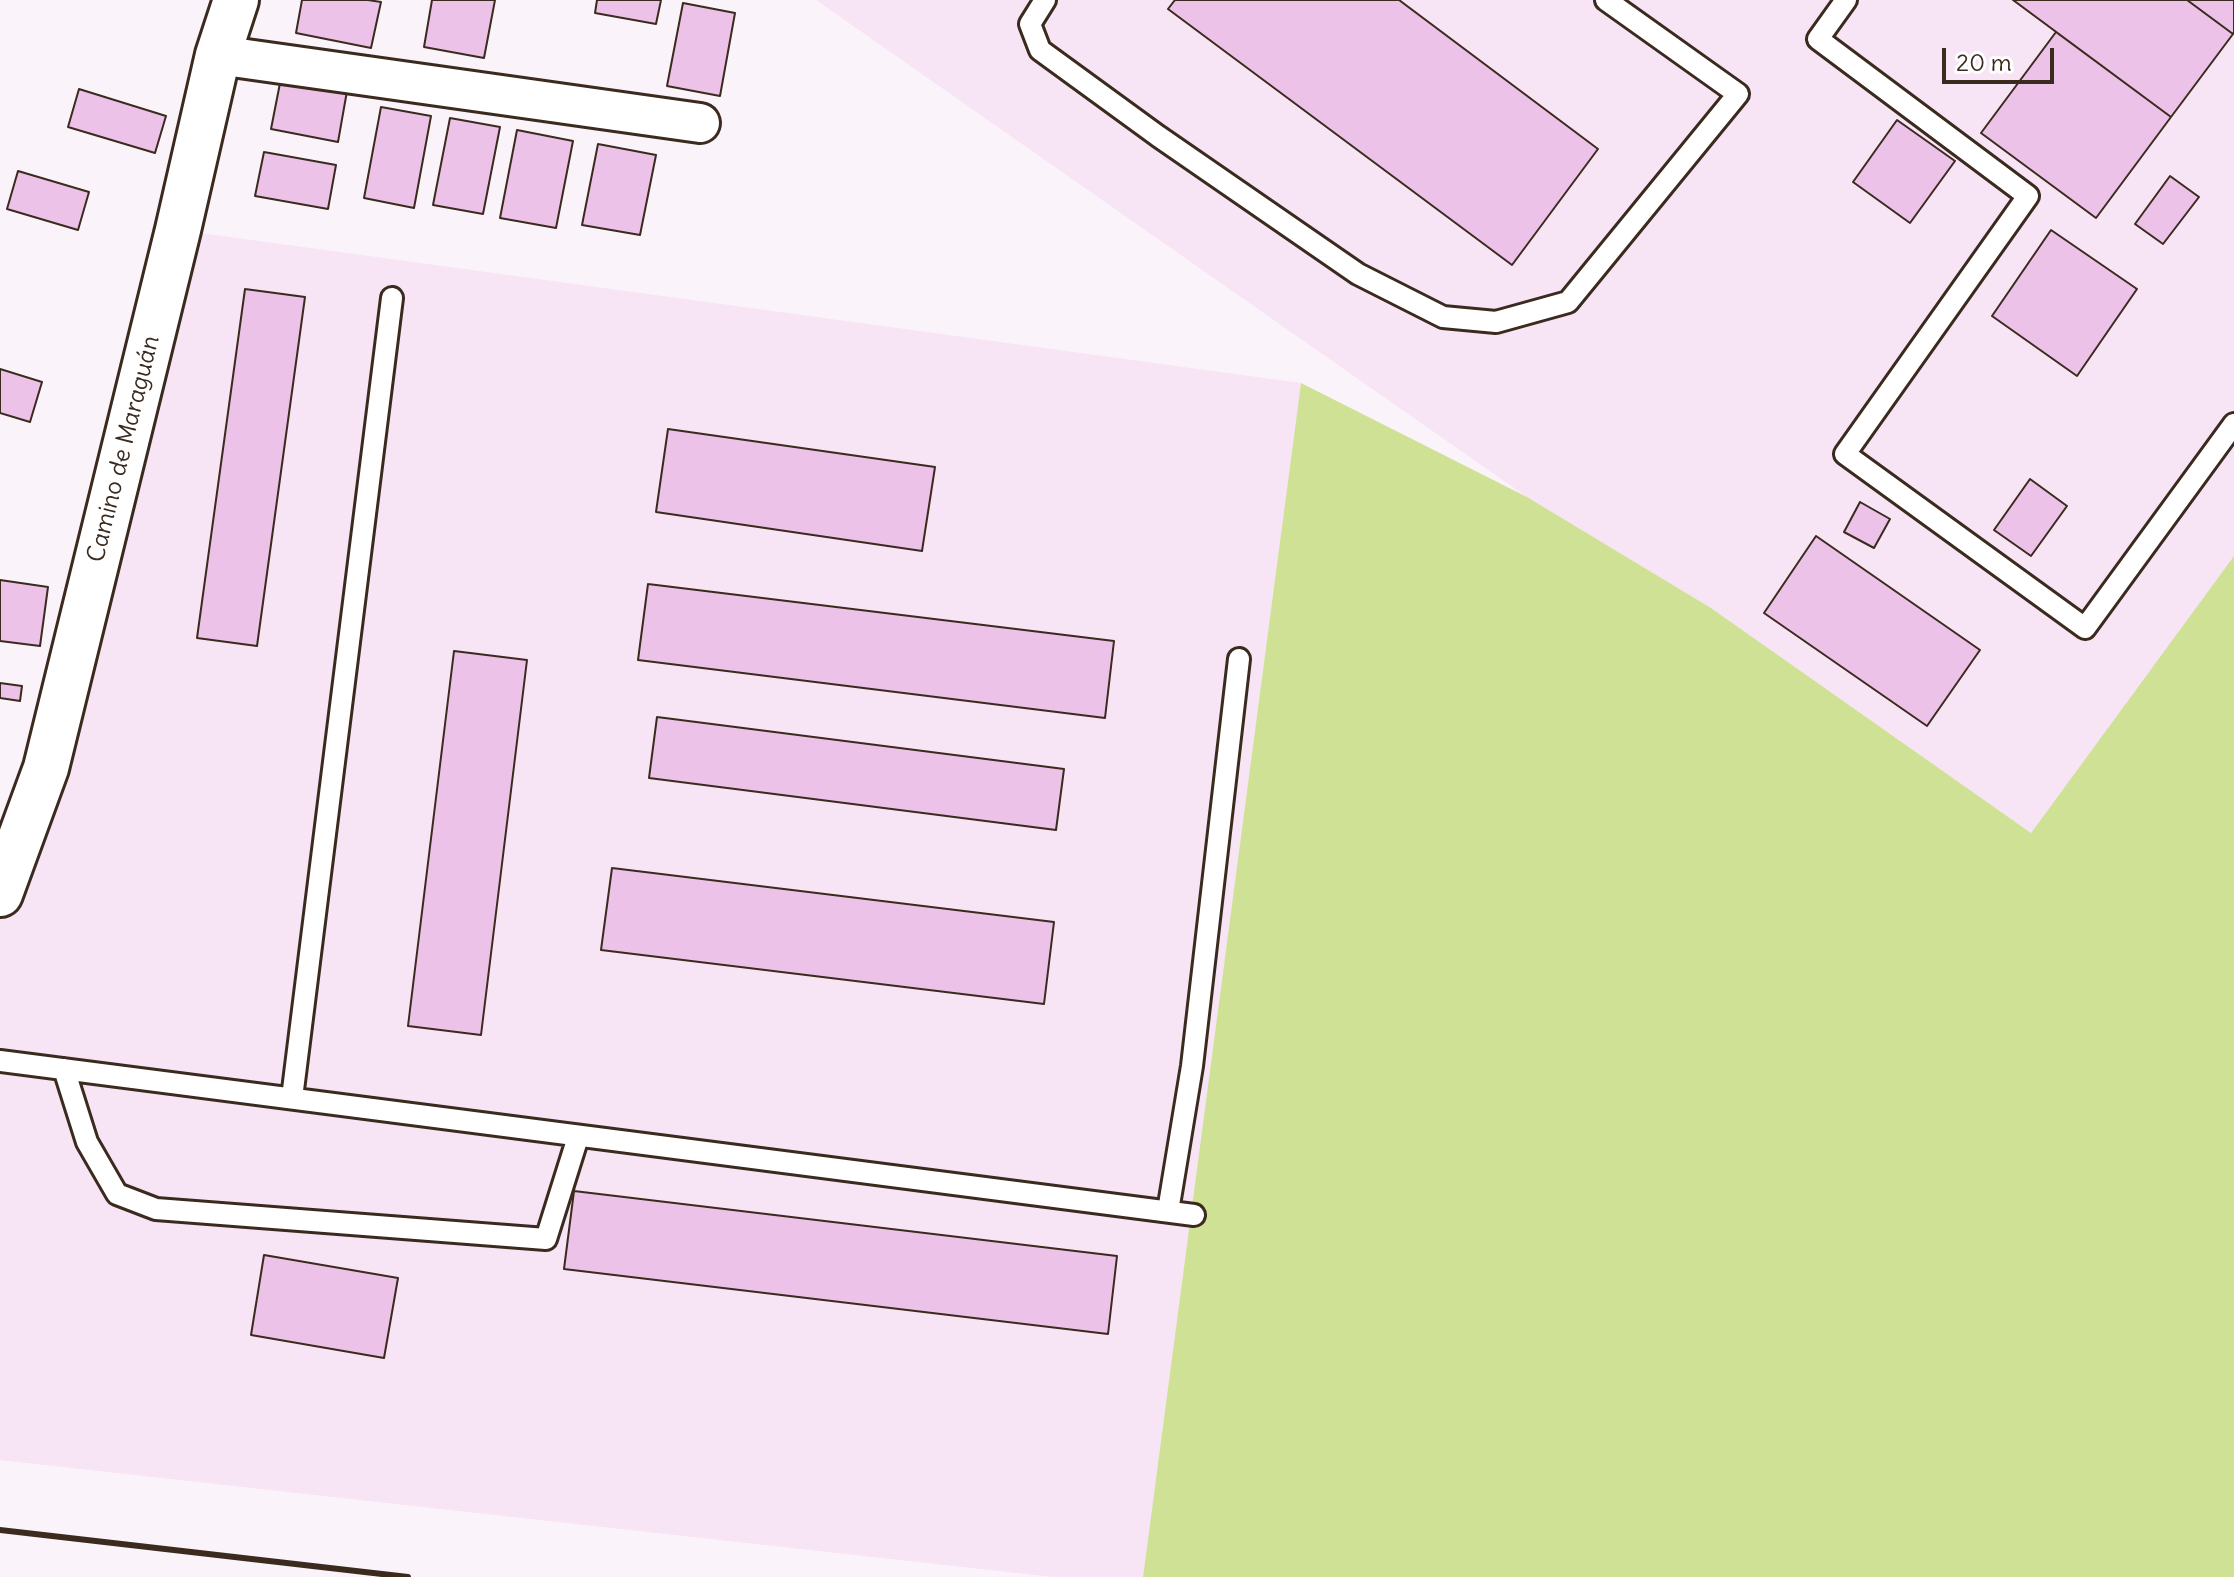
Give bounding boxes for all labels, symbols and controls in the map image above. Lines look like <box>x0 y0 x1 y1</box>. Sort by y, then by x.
scale bar <box>1946 32 2058 82</box>
text: 20 m <box>1956 47 2012 77</box>
street label: Camino de Maraguán <box>82 333 166 565</box>

